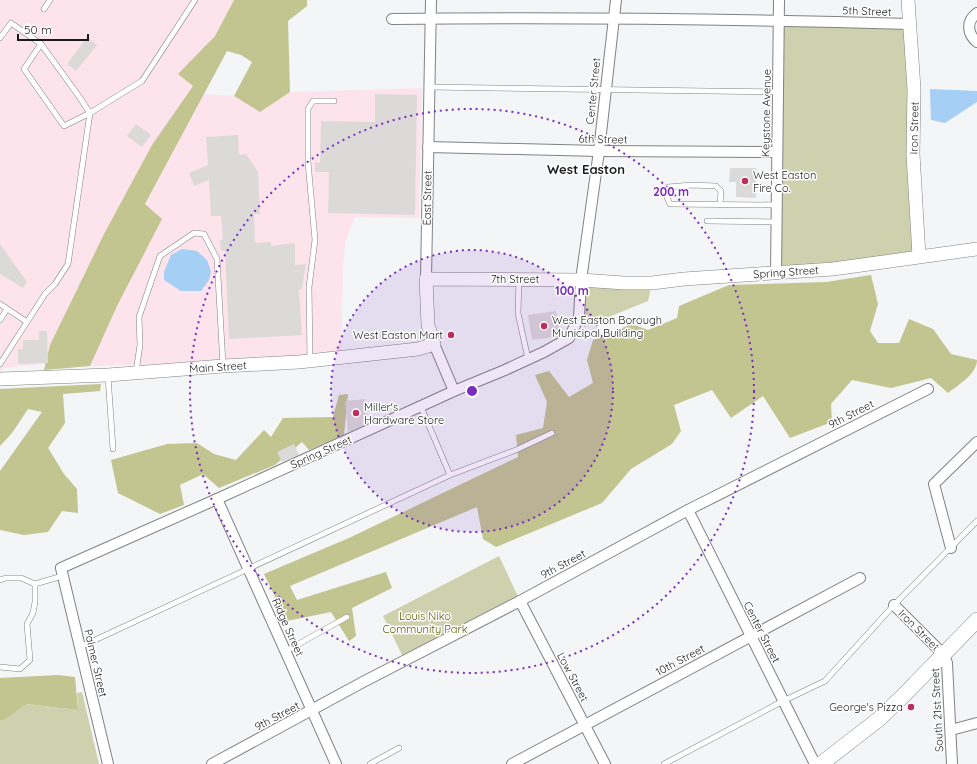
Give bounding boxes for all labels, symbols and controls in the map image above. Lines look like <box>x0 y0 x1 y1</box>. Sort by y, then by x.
street label: 5th Street <box>842 3 892 19</box>
scale bar <box>18 16 88 42</box>
text: 50 m <box>24 22 52 37</box>
street label: Center Street <box>583 57 603 125</box>
street label: Keystone Avenue <box>758 69 774 157</box>
street label: Iron Street <box>907 101 921 155</box>
street label: 6th Street <box>578 132 628 146</box>
district label: West Easton <box>547 161 625 177</box>
place label: West Easton Fire Co. <box>753 168 816 195</box>
street label: East Street <box>420 170 434 226</box>
marker: West Easton Fire Co. <box>740 176 750 186</box>
text: 200 m <box>653 184 689 199</box>
street label: Spring Street <box>753 263 820 281</box>
street label: 7th Street <box>491 272 540 286</box>
text: 100 m <box>555 283 589 298</box>
place label: West Easton Borough Municipal Building <box>552 313 662 340</box>
marker: West Easton Borough Municipal Building <box>539 321 549 331</box>
place label: West Easton Mart <box>353 328 443 342</box>
marker: West Easton Mart <box>446 330 456 340</box>
street label: Main Street <box>189 358 247 376</box>
centre of rings <box>465 384 479 398</box>
street label: 9th Street <box>826 396 876 431</box>
place label: Miller's Hardware Store <box>364 400 444 427</box>
marker: Miller's Hardware Store <box>351 408 361 418</box>
street label: Spring Street <box>288 432 354 472</box>
street label: 9th Street <box>538 546 588 582</box>
street label: Ridge Street <box>269 596 307 659</box>
street label: Center Street <box>741 599 784 665</box>
street label: Iron Street <box>895 606 943 654</box>
park label: Louis Niko Community Park <box>382 609 468 636</box>
street label: Palmer Street <box>81 628 111 699</box>
street label: 10th Street <box>653 641 707 679</box>
street label: Low Street <box>554 650 592 704</box>
street label: South 21st Street <box>928 667 946 752</box>
street label: 9th Street <box>252 698 302 734</box>
place label: George's Pizza <box>829 700 903 714</box>
marker: George's Pizza <box>906 702 916 712</box>

